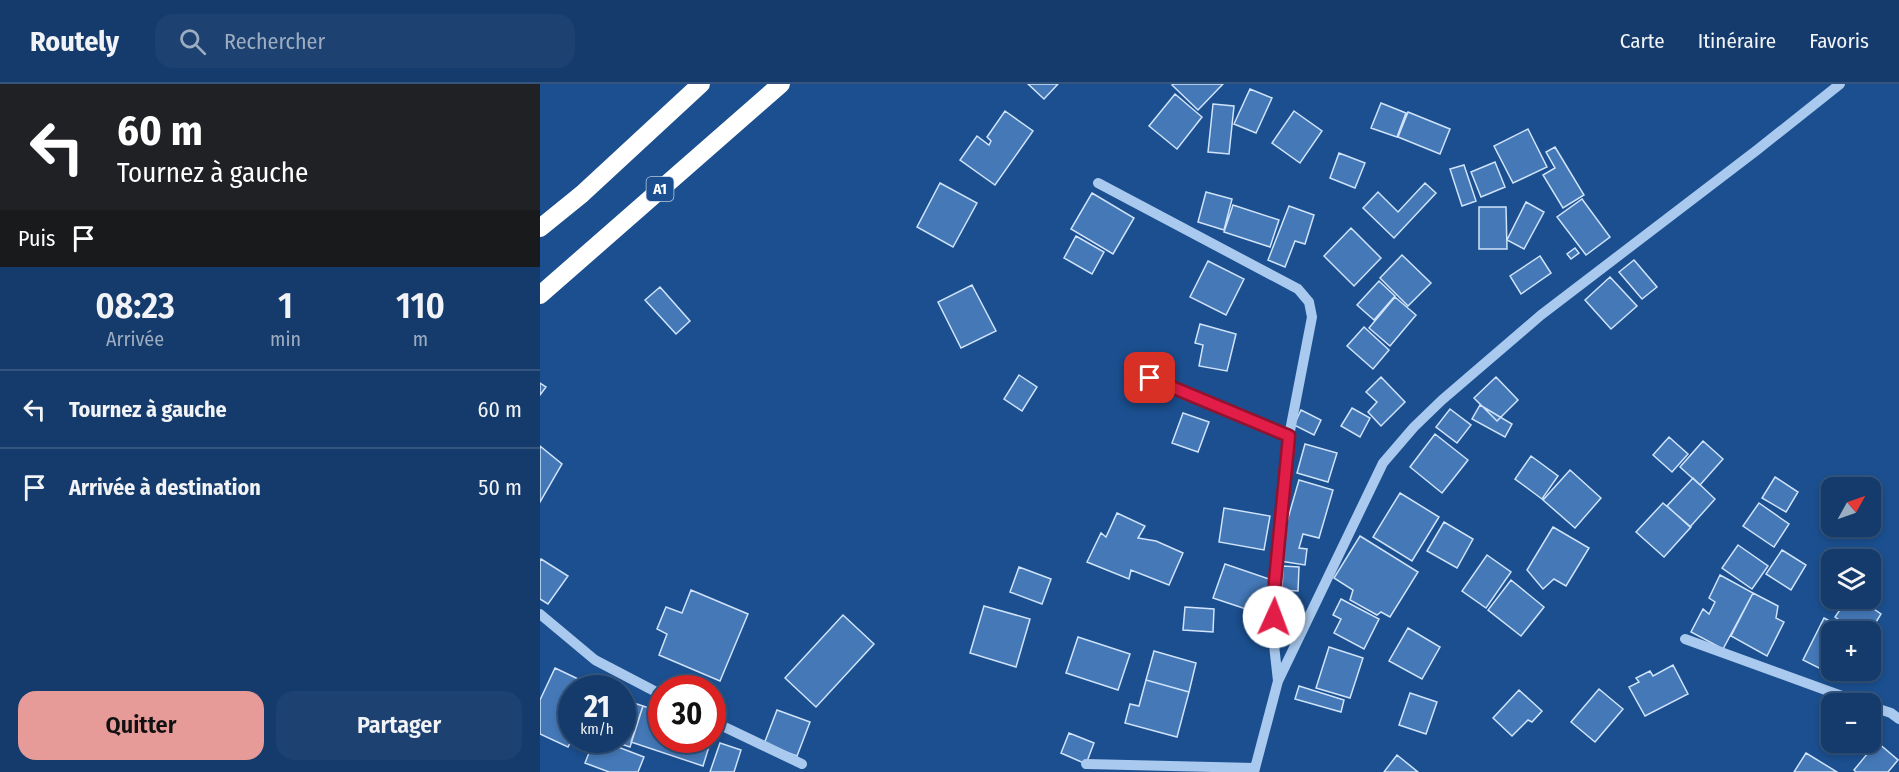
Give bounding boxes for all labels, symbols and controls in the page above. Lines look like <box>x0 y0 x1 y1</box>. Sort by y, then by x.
search box <box>155 14 575 68</box>
text: Routely <box>30 25 119 58</box>
icon: search <box>176 25 209 58</box>
text: Rechercher <box>224 28 325 55</box>
text: Carte <box>1620 28 1665 54</box>
text: Itinéraire <box>1698 28 1776 54</box>
text: Favoris <box>1809 28 1869 54</box>
text: 60 m <box>117 106 203 156</box>
icon: left <box>18 108 96 186</box>
text: Tournez à gauche <box>117 157 308 189</box>
road number: A1 <box>646 177 674 201</box>
icon: arrive <box>67 222 100 255</box>
text: Puis <box>18 225 55 252</box>
text: 08:23 <box>95 284 175 328</box>
text: 1 <box>278 284 293 328</box>
text: 110 <box>396 284 445 328</box>
text: Arrivée <box>106 327 164 351</box>
text: min <box>270 327 301 351</box>
text: m <box>413 327 428 351</box>
pin <box>1124 352 1175 403</box>
icon: arrive <box>1133 361 1166 394</box>
icon: left <box>18 393 51 426</box>
text: Tournez à gauche <box>69 396 227 423</box>
text: 60 m <box>478 396 522 423</box>
icon: arrive <box>18 471 51 504</box>
text: Arrivée à destination <box>69 474 261 501</box>
text: 50 m <box>478 474 522 501</box>
north arrow <box>1821 477 1881 537</box>
map controls <box>1821 477 1881 753</box>
button: layers <box>1821 549 1881 609</box>
position arrow <box>1242 585 1306 649</box>
button: + <box>1821 621 1881 681</box>
speed limit sign: 30 <box>648 675 726 753</box>
text: 21 <box>584 689 610 725</box>
button: Quitter <box>18 691 264 760</box>
button: Partager <box>276 691 522 760</box>
button: − <box>1821 693 1881 753</box>
text: km/h <box>580 720 614 738</box>

